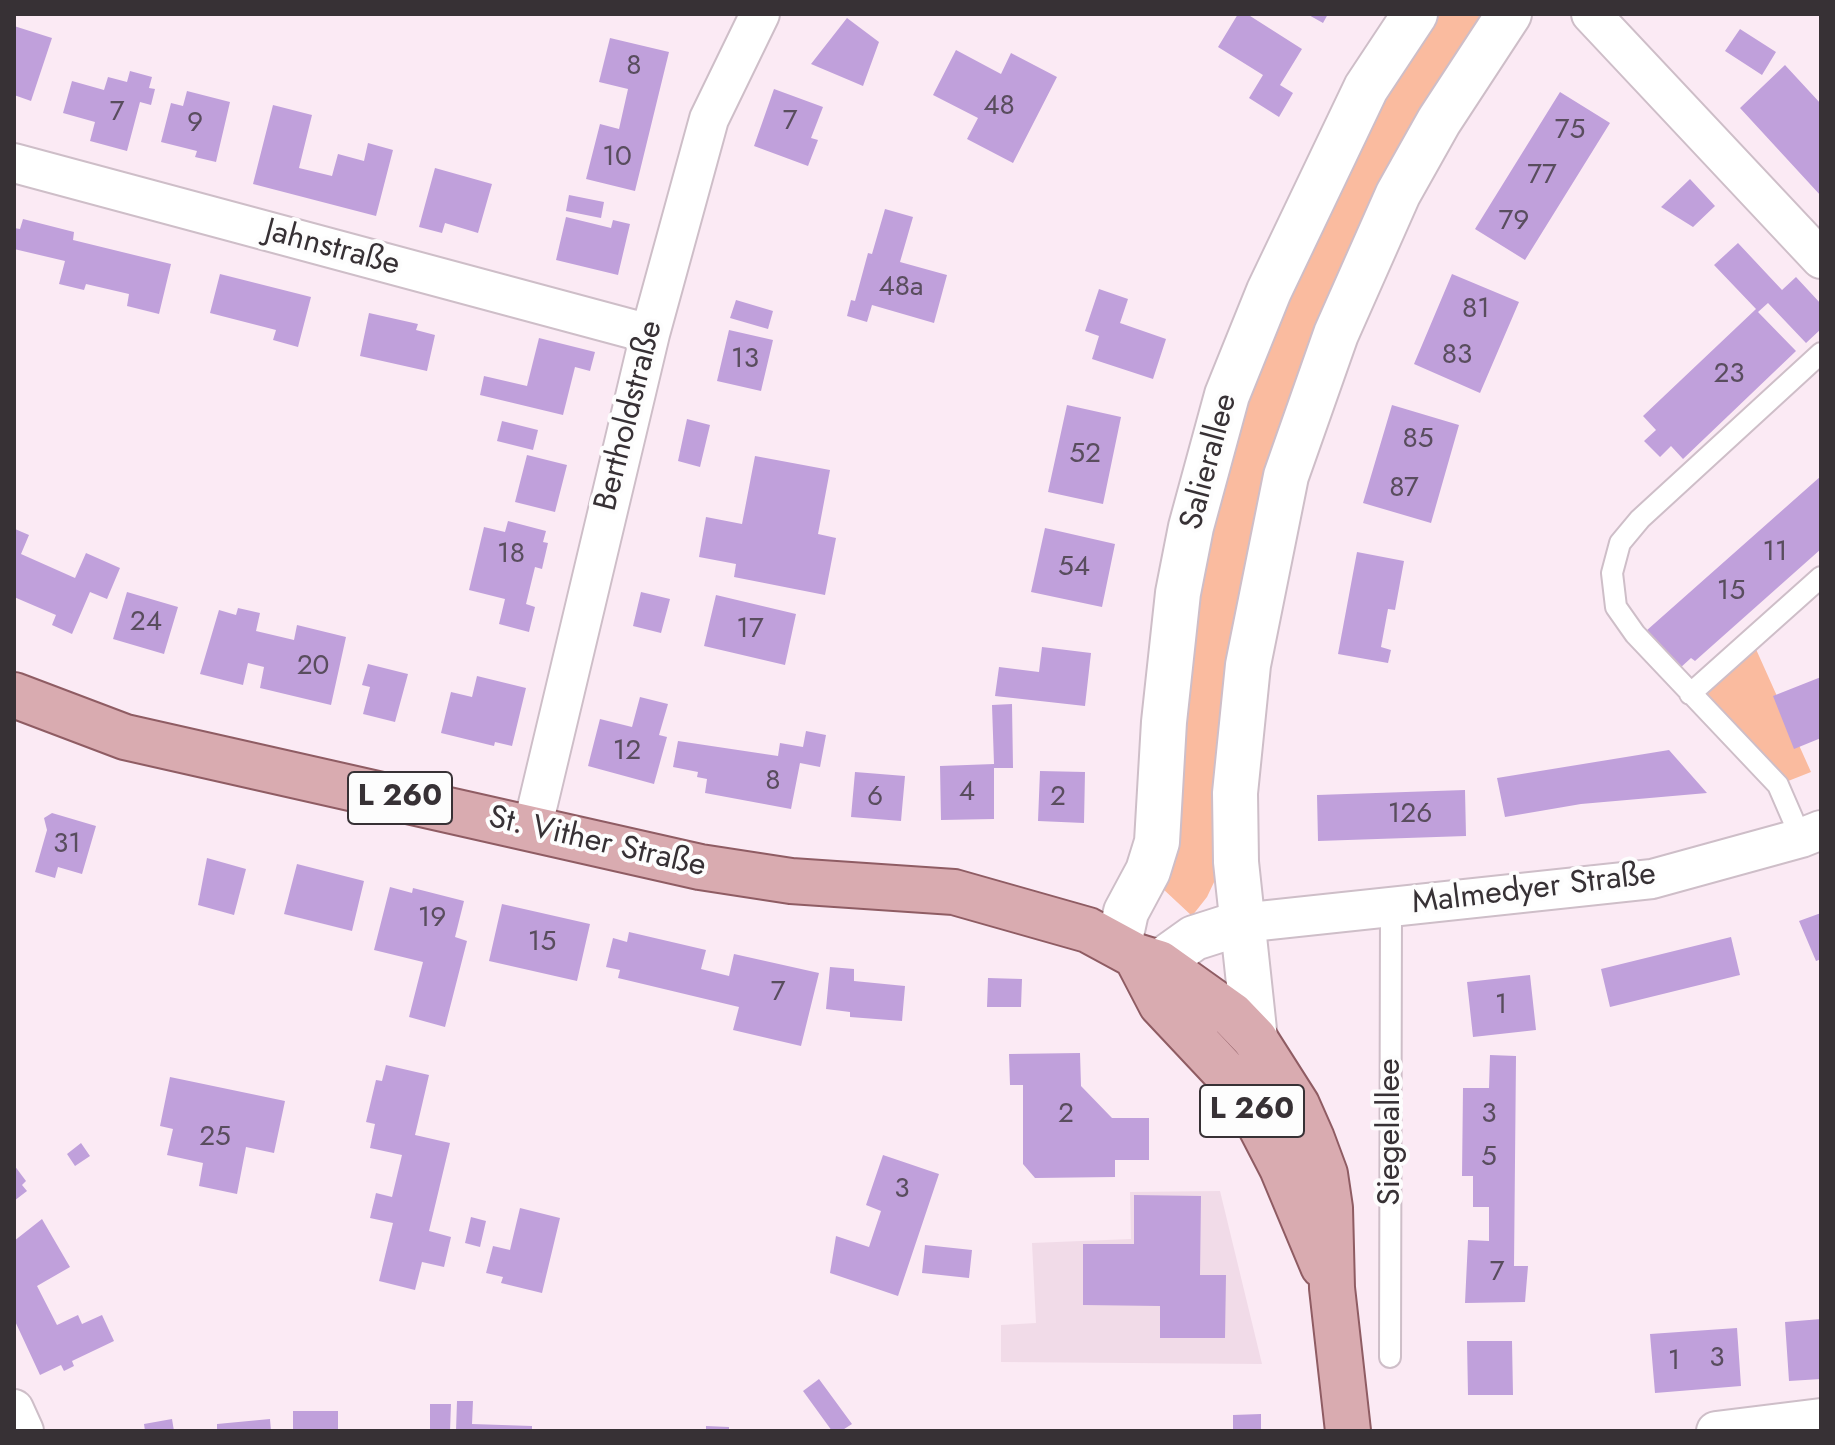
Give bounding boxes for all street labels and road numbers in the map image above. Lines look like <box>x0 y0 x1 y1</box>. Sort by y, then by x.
street label: Jahnstraße <box>260 213 404 285</box>
street label: Bertholdstraße <box>588 317 672 515</box>
street label: Salierallee <box>1173 390 1247 534</box>
road number: L 260 <box>348 772 452 824</box>
street label: St. Vither Straße <box>485 799 709 887</box>
street label: Malmedyer Straße <box>1410 856 1658 924</box>
street label: Siegelallee <box>1372 1058 1410 1206</box>
road number: L 260 <box>1200 1085 1304 1137</box>

